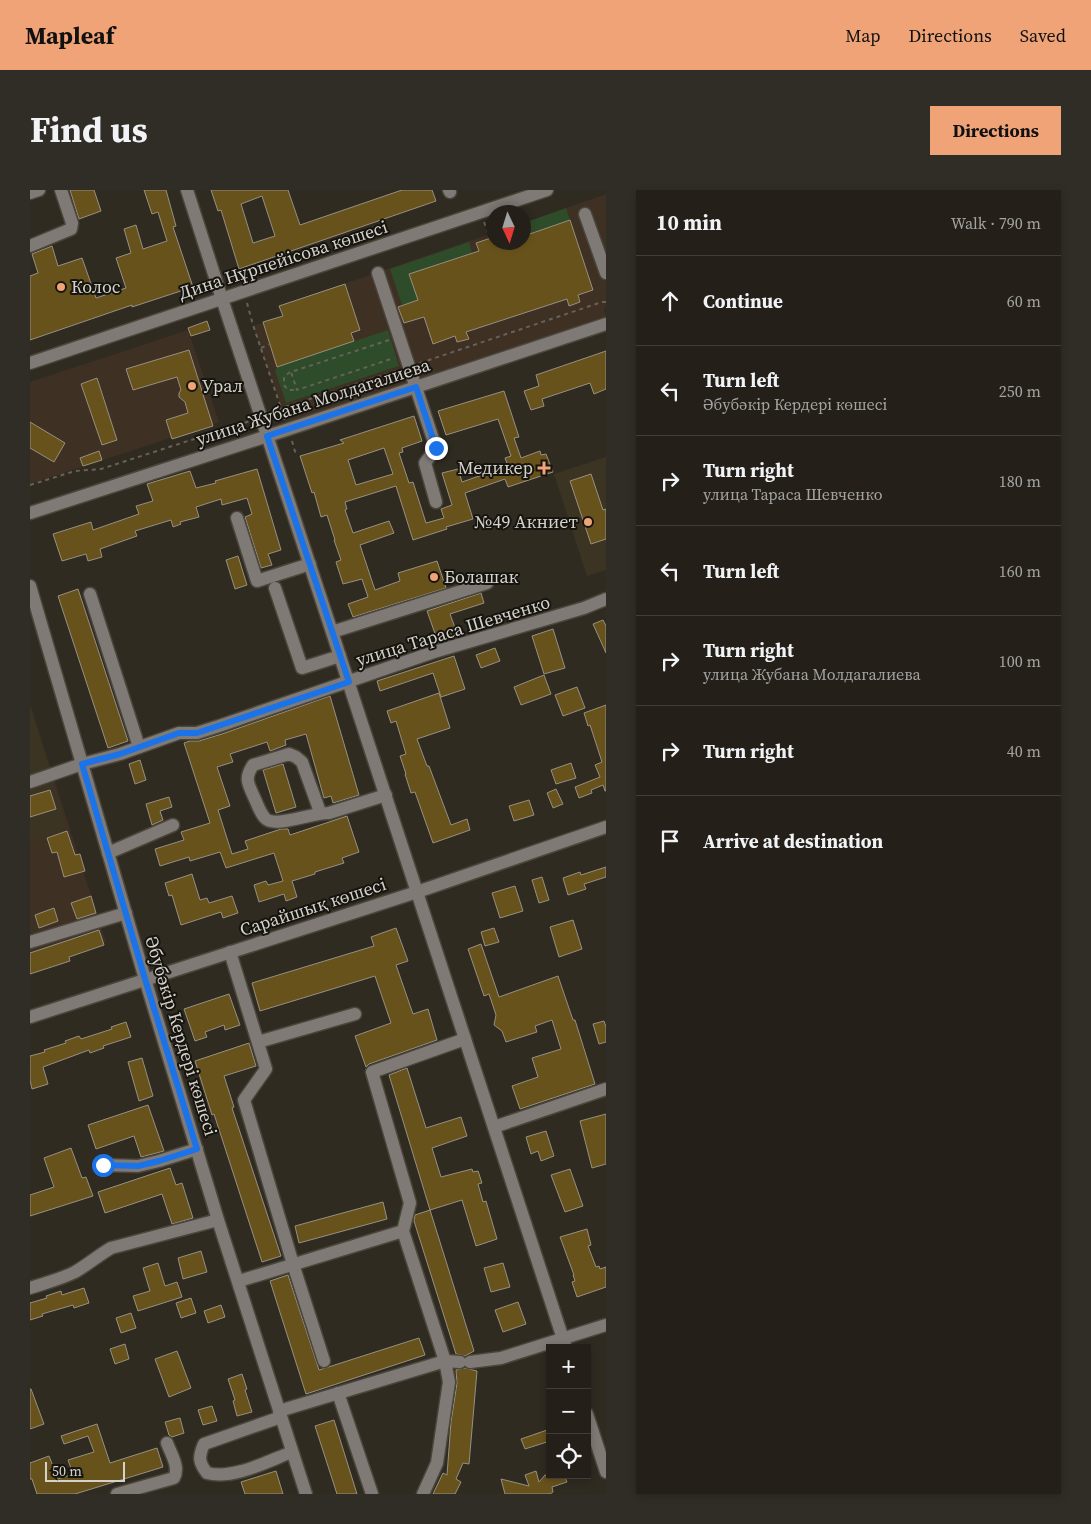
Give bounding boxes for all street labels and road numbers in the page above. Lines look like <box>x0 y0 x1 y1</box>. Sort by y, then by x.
street label: Дина Нұрпейісова көшесі <box>175 214 391 305</box>
street label: улица Жубана Молдагалиева <box>193 352 434 451</box>
street label: улица Тараса Шевченко <box>353 589 553 672</box>
street label: Сарайшық көшесі <box>236 871 389 942</box>
street label: Әбубәкір Кердері көшесі <box>139 933 224 1139</box>

